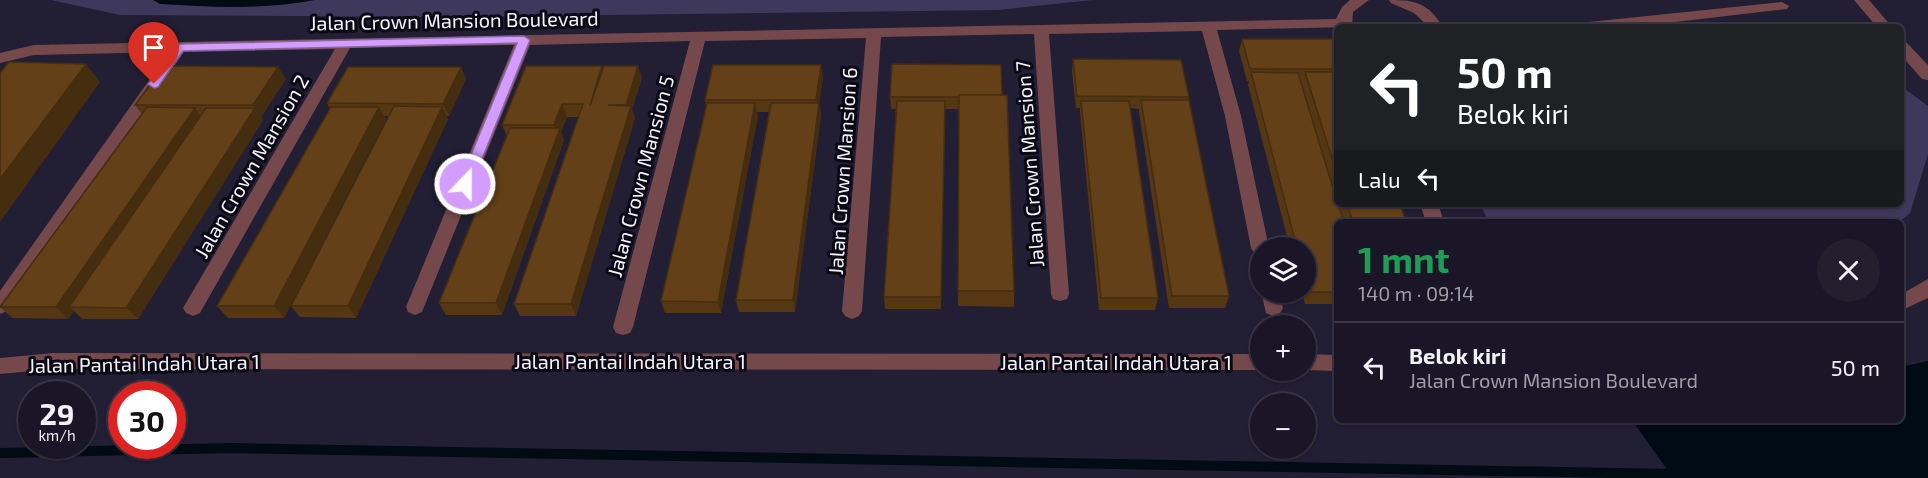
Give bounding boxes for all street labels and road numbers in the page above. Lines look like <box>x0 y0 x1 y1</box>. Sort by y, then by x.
street label: Jalan Crown Mansion Boulevard <box>309 5 599 35</box>
street label: Jalan Crown Mansion 7 <box>1010 60 1048 268</box>
street label: Jalan Crown Mansion 6 <box>823 66 861 276</box>
street label: Jalan Crown Mansion 2 <box>189 70 313 262</box>
street label: Jalan Crown Mansion 5 <box>602 73 678 279</box>
street label: Jalan Pantai Indah Utara 1 <box>28 349 260 377</box>
street label: Jalan Pantai Indah Utara 1 <box>514 349 746 373</box>
street label: Jalan Pantai Indah Utara 1 <box>1000 350 1232 374</box>

